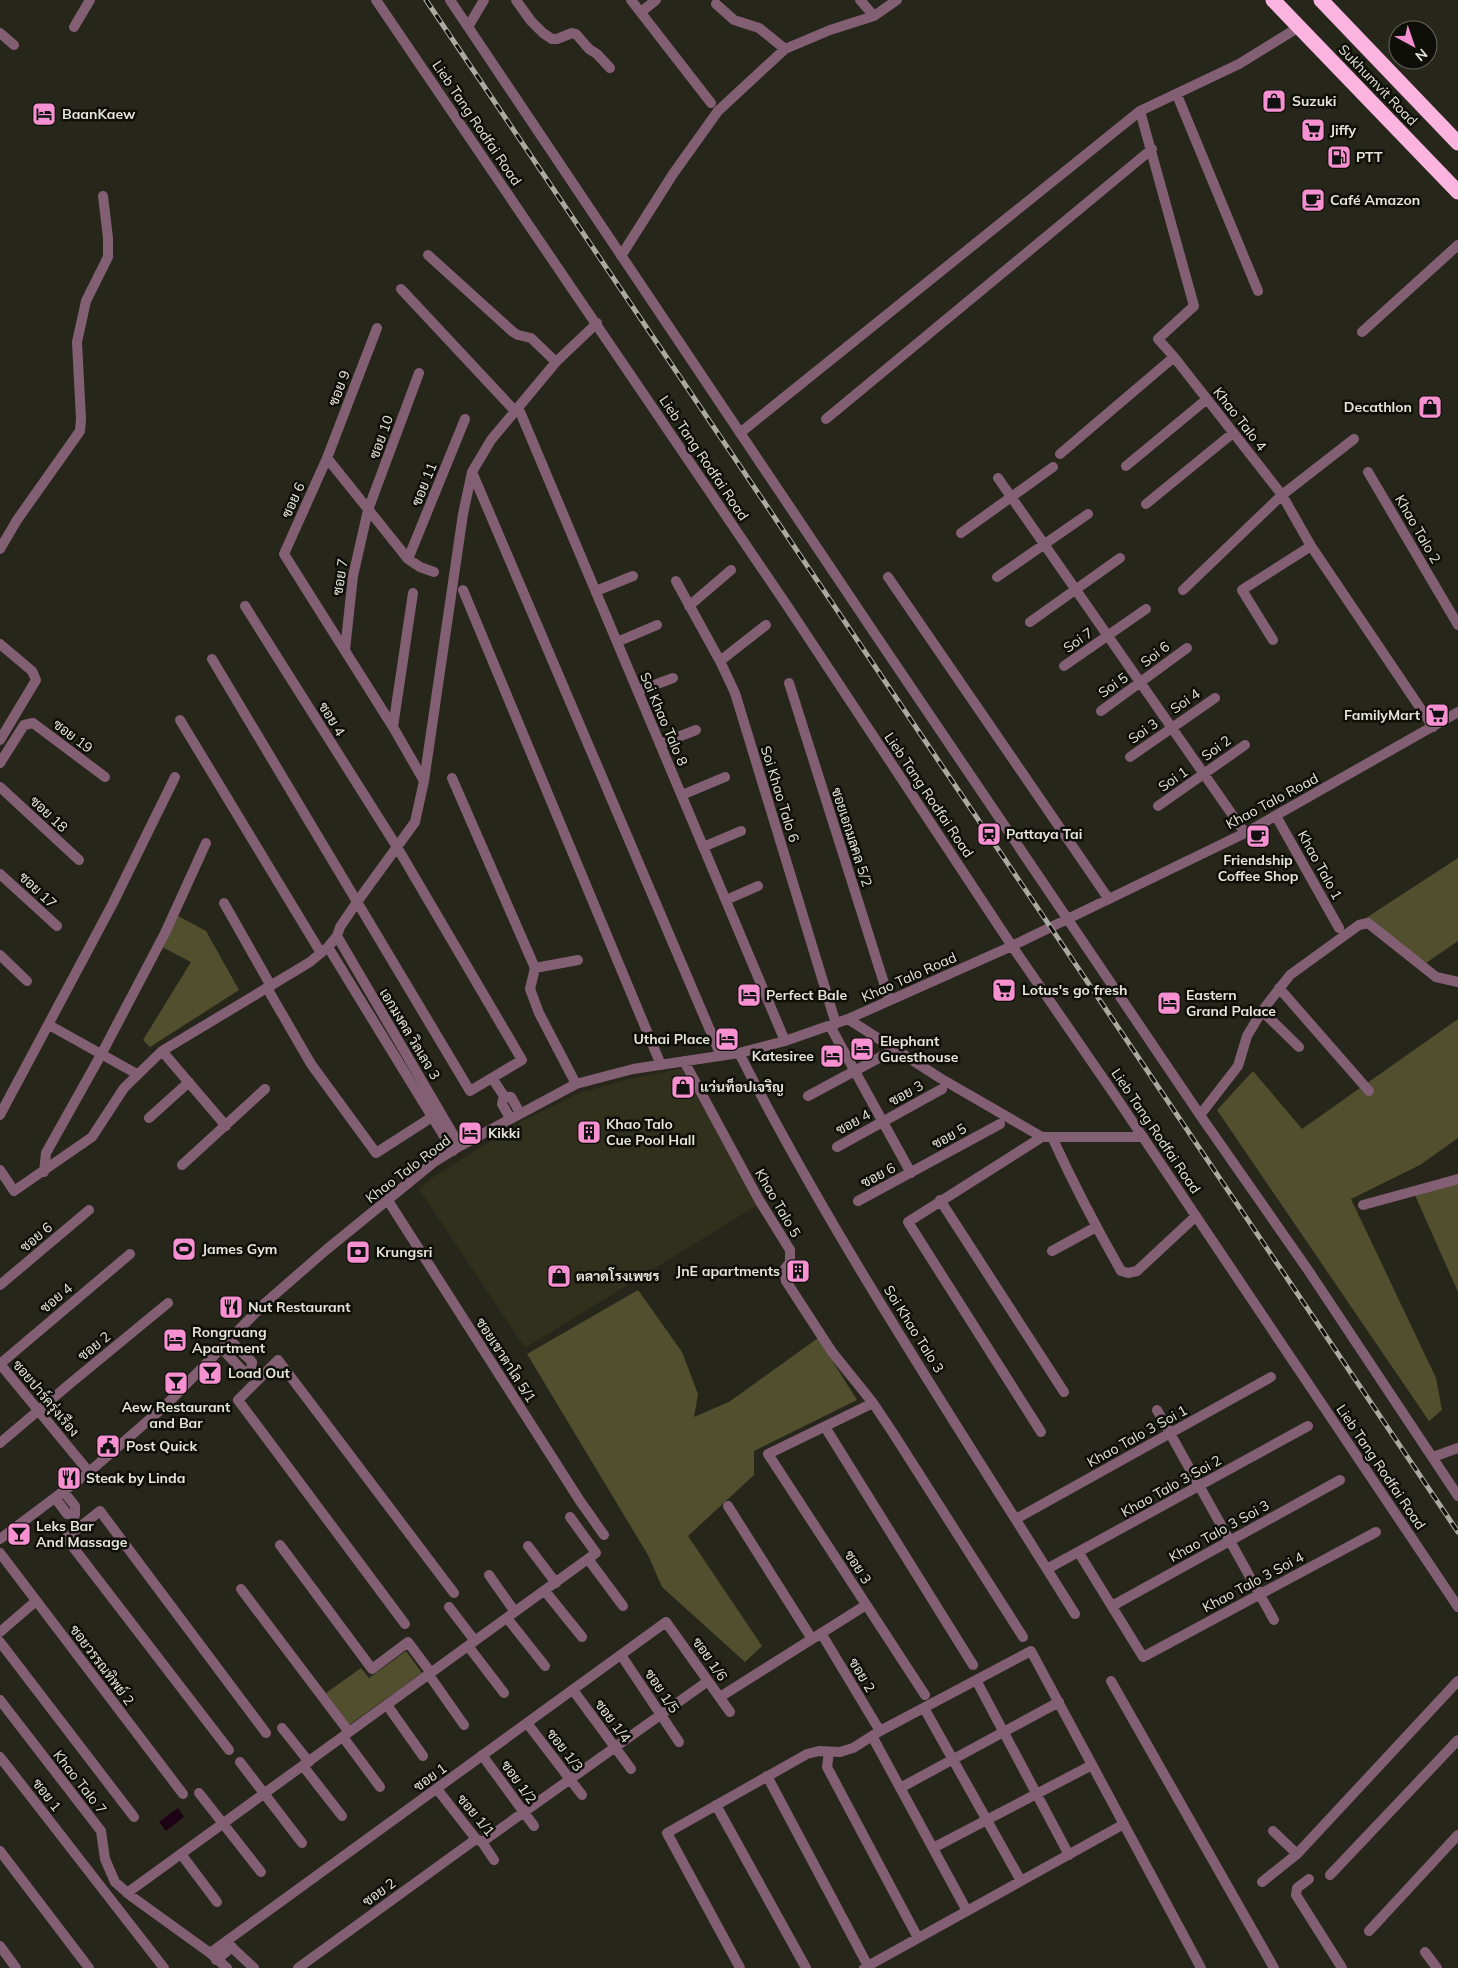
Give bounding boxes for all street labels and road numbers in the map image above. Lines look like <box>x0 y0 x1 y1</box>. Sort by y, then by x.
street label: Sukhumvit Road <box>1335 41 1421 129</box>
street label: Lieb Tang Rodfai Road <box>428 57 526 189</box>
street label: ซอย 9 <box>324 368 354 408</box>
street label: Khao Talo 4 <box>1209 383 1271 455</box>
street label: Lieb Tang Rodfai Road <box>655 392 753 524</box>
street label: ซอย 10 <box>365 413 397 461</box>
street label: ซอย 11 <box>407 460 441 508</box>
street label: ซอย 6 <box>277 479 309 521</box>
street label: Khao Talo 2 <box>1391 491 1445 567</box>
street label: ซอย 7 <box>328 557 352 597</box>
street label: Soi 7 <box>1060 623 1096 657</box>
street label: Soi 6 <box>1137 637 1173 671</box>
street label: Soi 5 <box>1095 668 1131 702</box>
street label: Soi Khao Talo 8 <box>636 669 692 769</box>
street label: Soi 4 <box>1167 684 1204 718</box>
street label: ซอย 4 <box>315 699 350 740</box>
street label: Soi 3 <box>1125 714 1161 748</box>
street label: ซอย 19 <box>49 715 97 757</box>
street label: Lieb Tang Rodfai Road <box>880 729 978 861</box>
street label: Soi 2 <box>1198 731 1234 765</box>
street label: Soi Khao Talo 6 <box>757 744 803 844</box>
street label: Soi 1 <box>1155 762 1191 796</box>
street label: Khao Talo Road <box>1223 769 1321 833</box>
street label: ซอยเอกมลคล 5/2 <box>827 785 877 889</box>
street label: ซอย 18 <box>26 792 72 836</box>
street label: Khao Talo 1 <box>1294 827 1346 903</box>
street label: ซอย 17 <box>15 868 61 912</box>
street label: Khao Talo Road <box>859 948 959 1006</box>
street label: เอกมงคล วิลเลจ 3 <box>376 985 444 1083</box>
street label: Lieb Tang Rodfai Road <box>1107 1065 1205 1197</box>
street label: ซอย 3 <box>885 1076 927 1110</box>
street label: ซอย 4 <box>832 1105 874 1139</box>
street label: ซอย 5 <box>928 1119 970 1153</box>
street label: Khao Talo Road <box>362 1131 454 1207</box>
street label: ซอย 6 <box>857 1158 899 1192</box>
street label: Khao Talo 5 <box>751 1165 805 1241</box>
street label: ซอย 6 <box>16 1218 56 1256</box>
street label: ซอย 4 <box>36 1279 76 1317</box>
street label: Soi Khao Talo 3 <box>880 1282 948 1376</box>
street label: ซอยเขาตาโล 5/1 <box>472 1314 540 1406</box>
street label: ซอย 2 <box>74 1327 114 1365</box>
street label: ซอยปาร์ครุ่งเรือง <box>8 1356 83 1441</box>
street label: Khao Talo 3 Soi 1 <box>1084 1401 1190 1471</box>
street label: Lieb Tang Rodfai Road <box>1332 1401 1430 1533</box>
street label: Khao Talo 3 Soi 2 <box>1118 1451 1224 1521</box>
street label: Khao Talo 3 Soi 3 <box>1166 1496 1272 1566</box>
street label: ซอย 3 <box>840 1547 876 1587</box>
street label: Khao Talo 3 Soi 4 <box>1199 1547 1307 1616</box>
street label: ซอยวรรณทิพย์ 2 <box>66 1621 138 1709</box>
street label: ซอย 1/6 <box>688 1634 732 1684</box>
street label: ซอย 2 <box>845 1655 879 1695</box>
street label: ซอย 1/5 <box>641 1666 683 1716</box>
street label: ซอย 1/4 <box>591 1696 635 1747</box>
street label: ซอย 1/3 <box>543 1725 587 1775</box>
street label: Khao Talo 7 <box>49 1746 111 1818</box>
street label: ซอย 1/2 <box>497 1757 541 1807</box>
street label: ซอย 1 <box>410 1759 450 1795</box>
street label: ซอย 1 <box>29 1775 65 1815</box>
street label: ซอย 1/1 <box>453 1790 499 1840</box>
street label: ซอย 2 <box>359 1874 399 1910</box>

